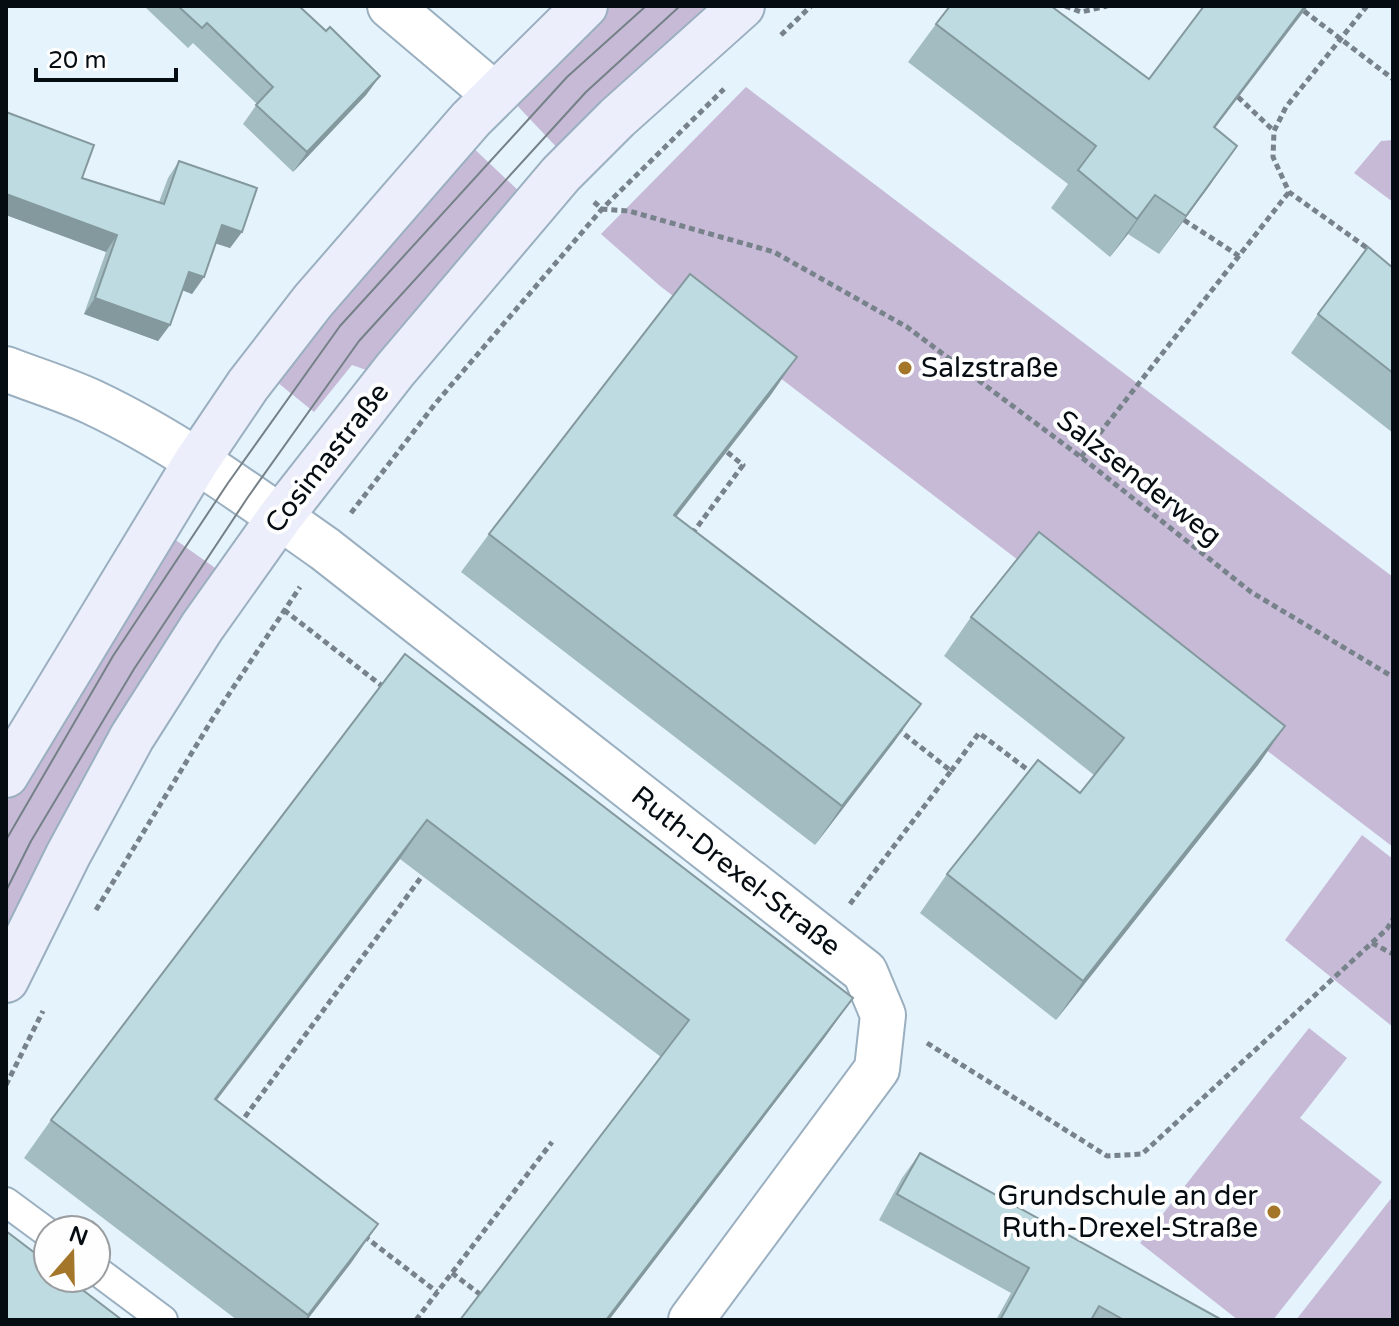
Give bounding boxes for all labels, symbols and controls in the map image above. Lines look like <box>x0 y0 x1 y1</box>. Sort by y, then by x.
scale bar <box>36 32 176 82</box>
text: 20 m <box>48 46 106 75</box>
place label: Salzstraße <box>921 351 1058 385</box>
marker: Salzstraße <box>896 359 914 377</box>
street label: Cosimastraße <box>258 376 396 540</box>
street label: Salzsenderweg <box>1050 403 1228 553</box>
street label: Ruth-Drexel-Straße <box>625 779 847 963</box>
place label: Grundschule an der Ruth-Drexel-Straße <box>998 1179 1258 1245</box>
marker: Grundschule an der Ruth-Drexel-Straße <box>1265 1203 1283 1221</box>
north arrow <box>32 1214 112 1294</box>
text: N <box>66 1221 91 1251</box>

